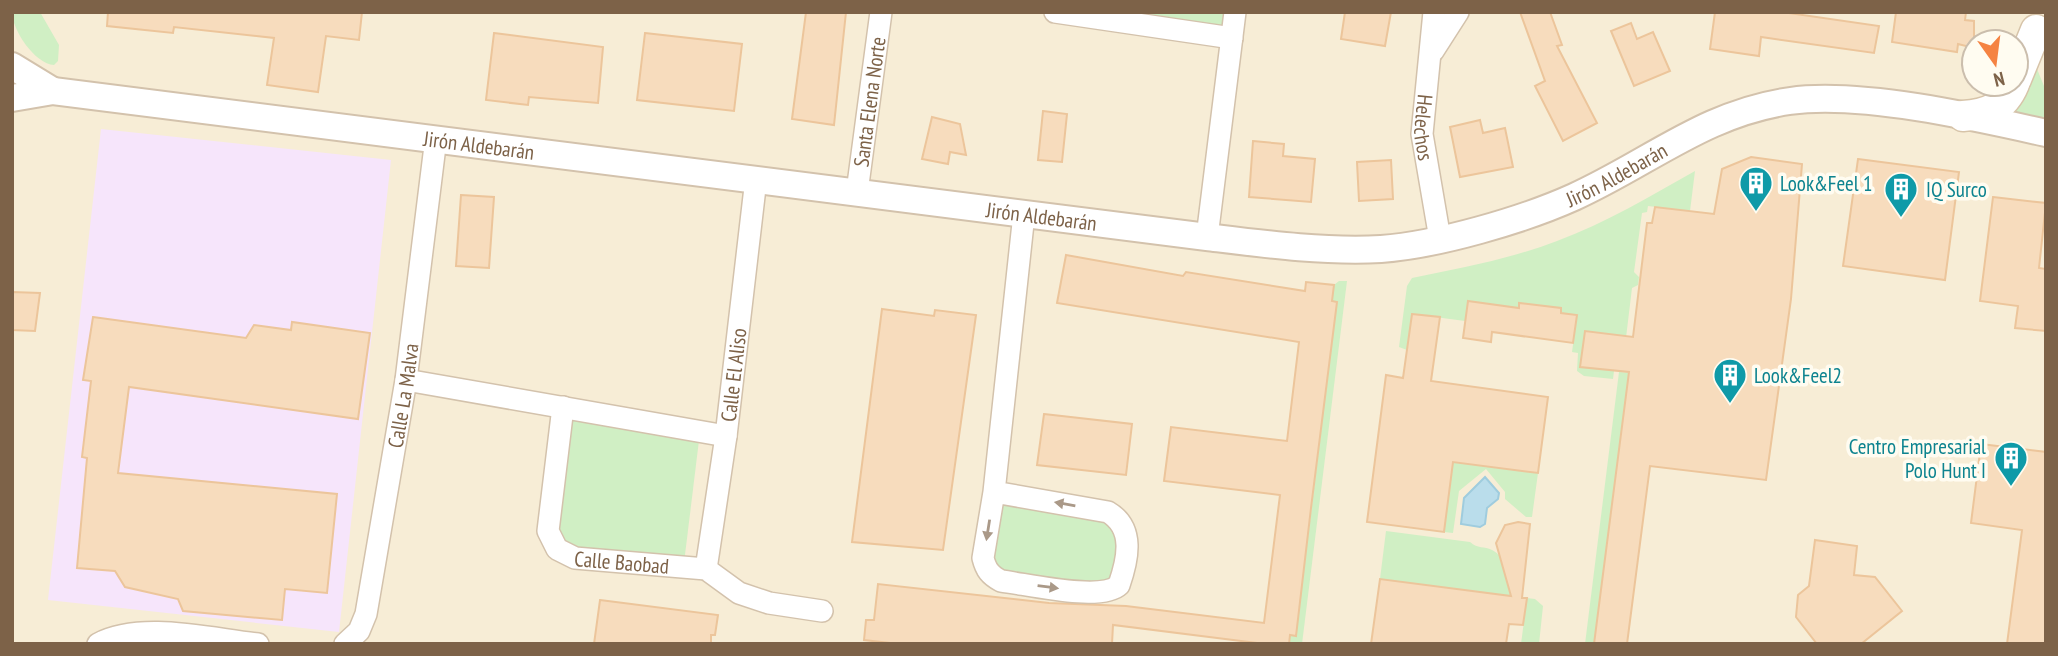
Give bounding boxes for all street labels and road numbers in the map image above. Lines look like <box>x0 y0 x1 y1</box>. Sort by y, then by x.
street label: Santa Elena Norte <box>847 35 891 168</box>
street label: Helechos <box>1408 93 1440 162</box>
street label: Jirón Aldebarán <box>421 124 536 165</box>
street label: Jirón Aldebarán <box>1561 136 1672 213</box>
street label: Jirón Aldebarán <box>984 196 1098 236</box>
street label: Calle El Aliso <box>714 327 752 423</box>
street label: Calle La Malva <box>381 342 424 450</box>
street label: Calle Baobad <box>573 545 670 579</box>

